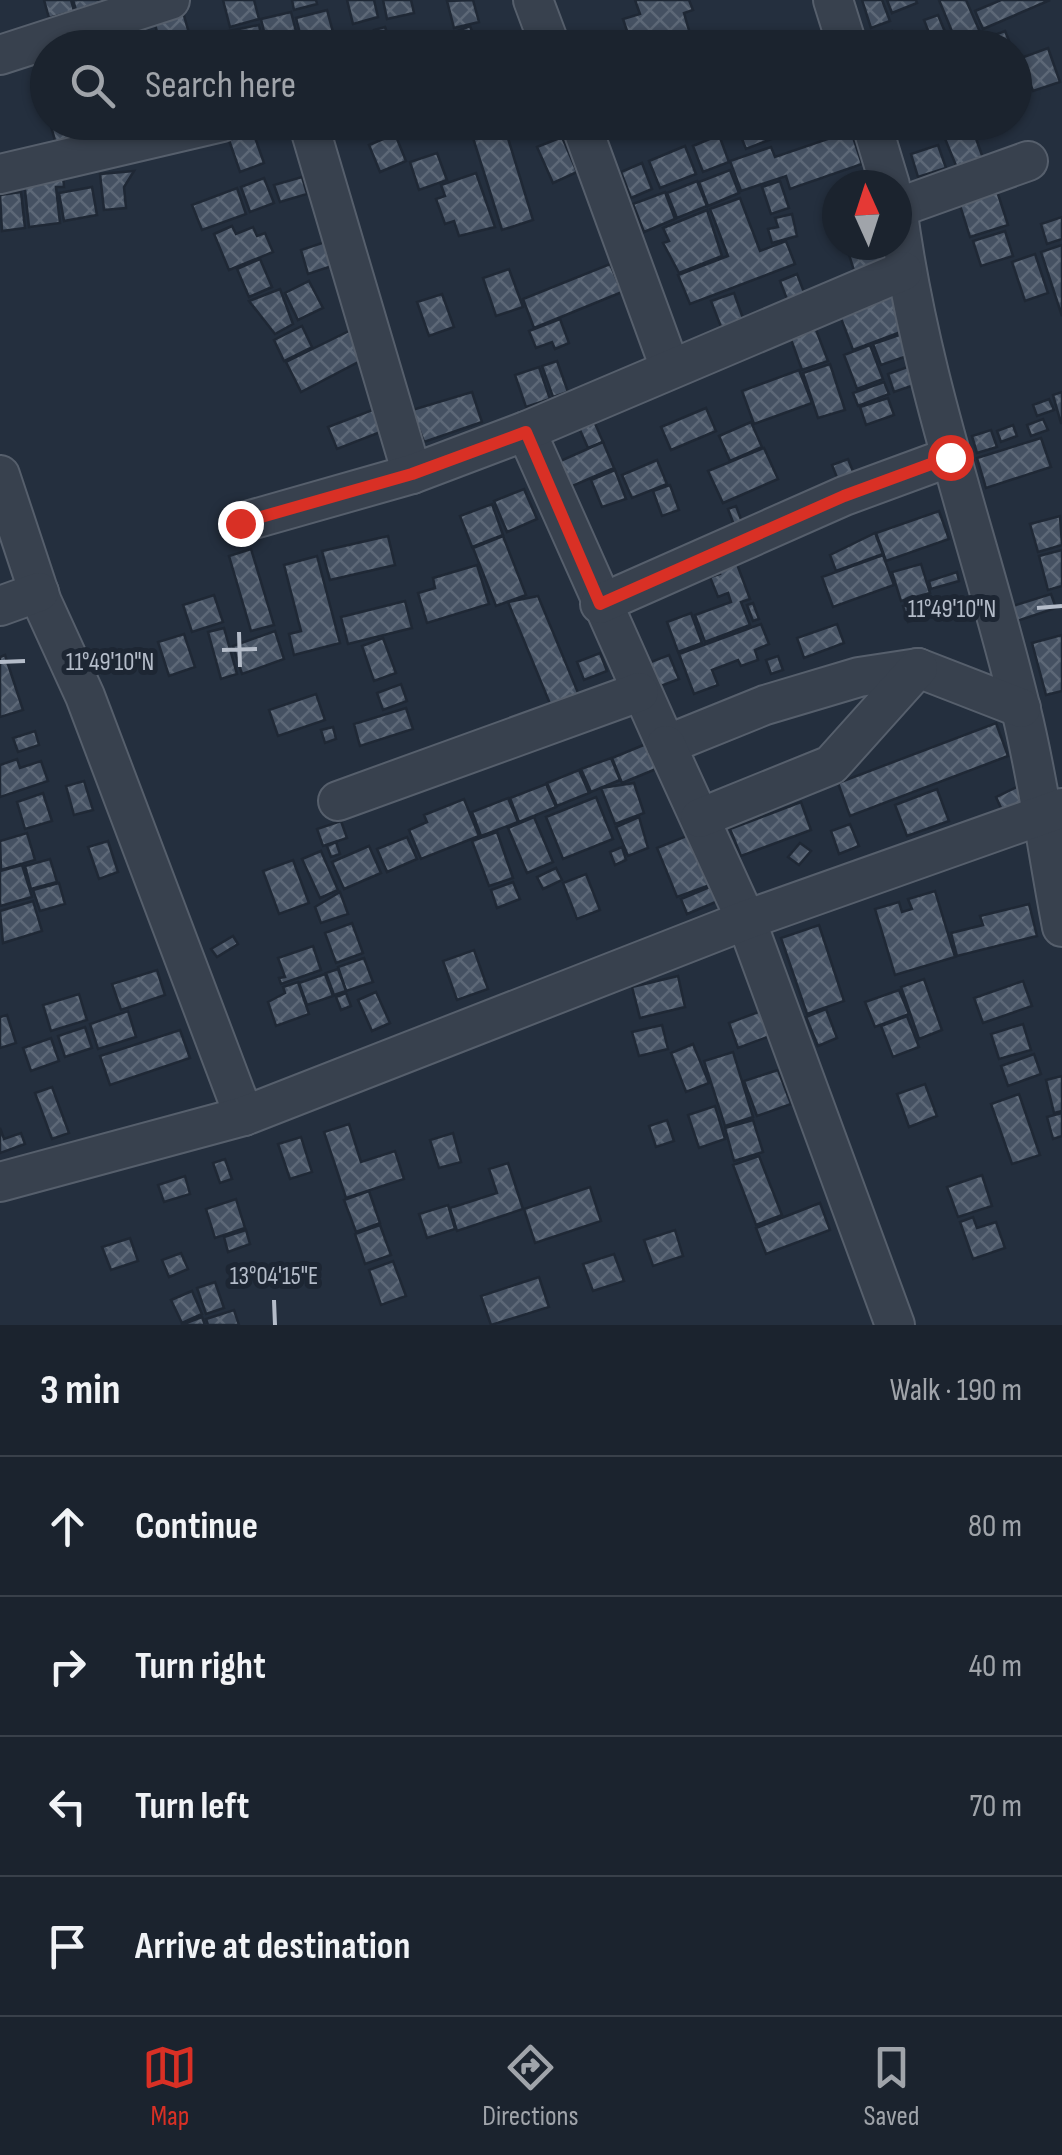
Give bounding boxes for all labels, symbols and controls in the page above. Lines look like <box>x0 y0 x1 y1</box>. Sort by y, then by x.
search box <box>30 30 1032 140</box>
icon: search <box>65 58 120 113</box>
text: Search here <box>145 63 296 108</box>
north arrow <box>822 170 912 260</box>
route start <box>928 435 974 481</box>
route end <box>218 501 264 547</box>
text: 11°49'10"N <box>908 594 996 625</box>
text: 11°49'10"N <box>66 647 154 678</box>
text: 13°04'15"E <box>230 1261 318 1292</box>
text: 3 min <box>40 1365 120 1416</box>
text: Walk · 190 m <box>890 1371 1022 1410</box>
icon: ahead <box>40 1499 95 1554</box>
text: Continue <box>135 1504 258 1549</box>
text: 80 m <box>968 1507 1022 1546</box>
icon: right <box>40 1639 95 1694</box>
text: Turn right <box>135 1644 266 1689</box>
text: 40 m <box>969 1647 1022 1686</box>
icon: left <box>40 1779 95 1834</box>
text: Turn left <box>135 1784 249 1829</box>
text: 70 m <box>969 1787 1022 1826</box>
icon: arrive <box>40 1919 95 1974</box>
text: Arrive at destination <box>135 1924 410 1969</box>
tab: Map <box>142 2040 197 2133</box>
tab: Directions <box>482 2040 579 2133</box>
tab: Saved <box>863 2040 920 2133</box>

